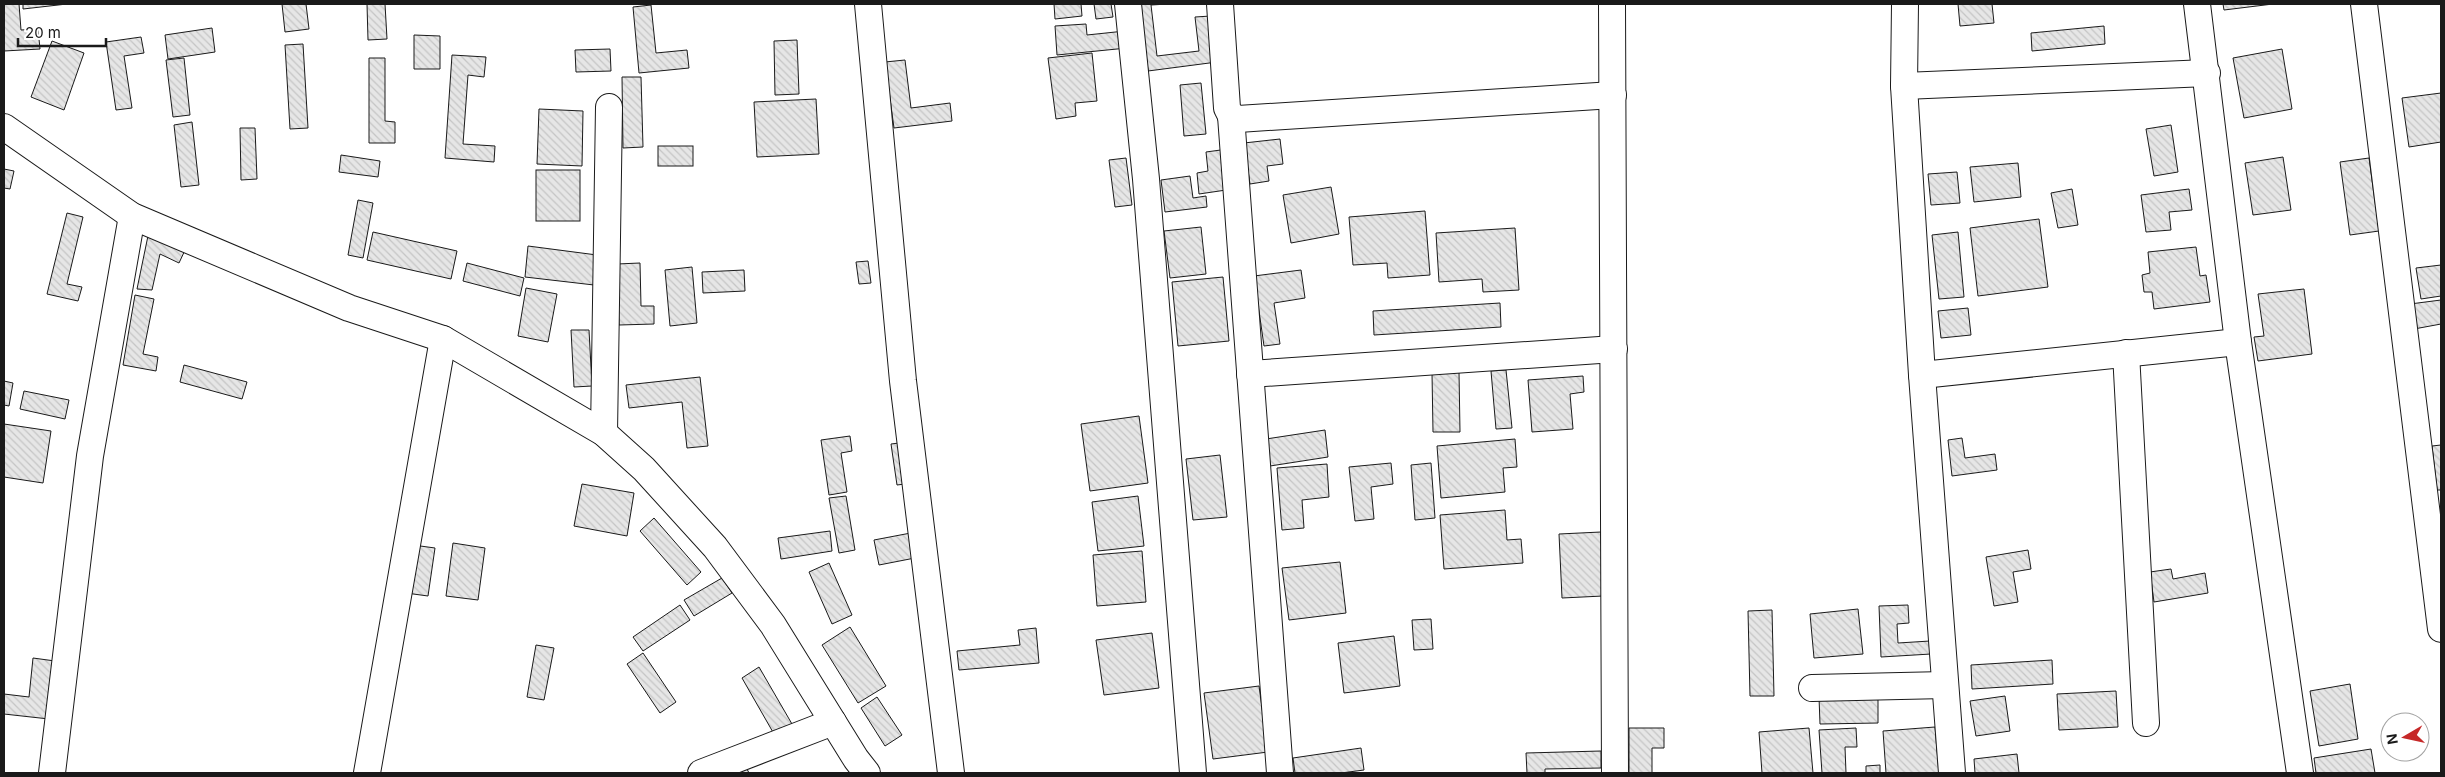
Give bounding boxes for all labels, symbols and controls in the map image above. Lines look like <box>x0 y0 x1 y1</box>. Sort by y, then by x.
scale bar <box>18 15 105 47</box>
text: 20 m <box>25 23 61 42</box>
north arrow <box>2380 712 2430 762</box>
text: N <box>2382 733 2401 746</box>

